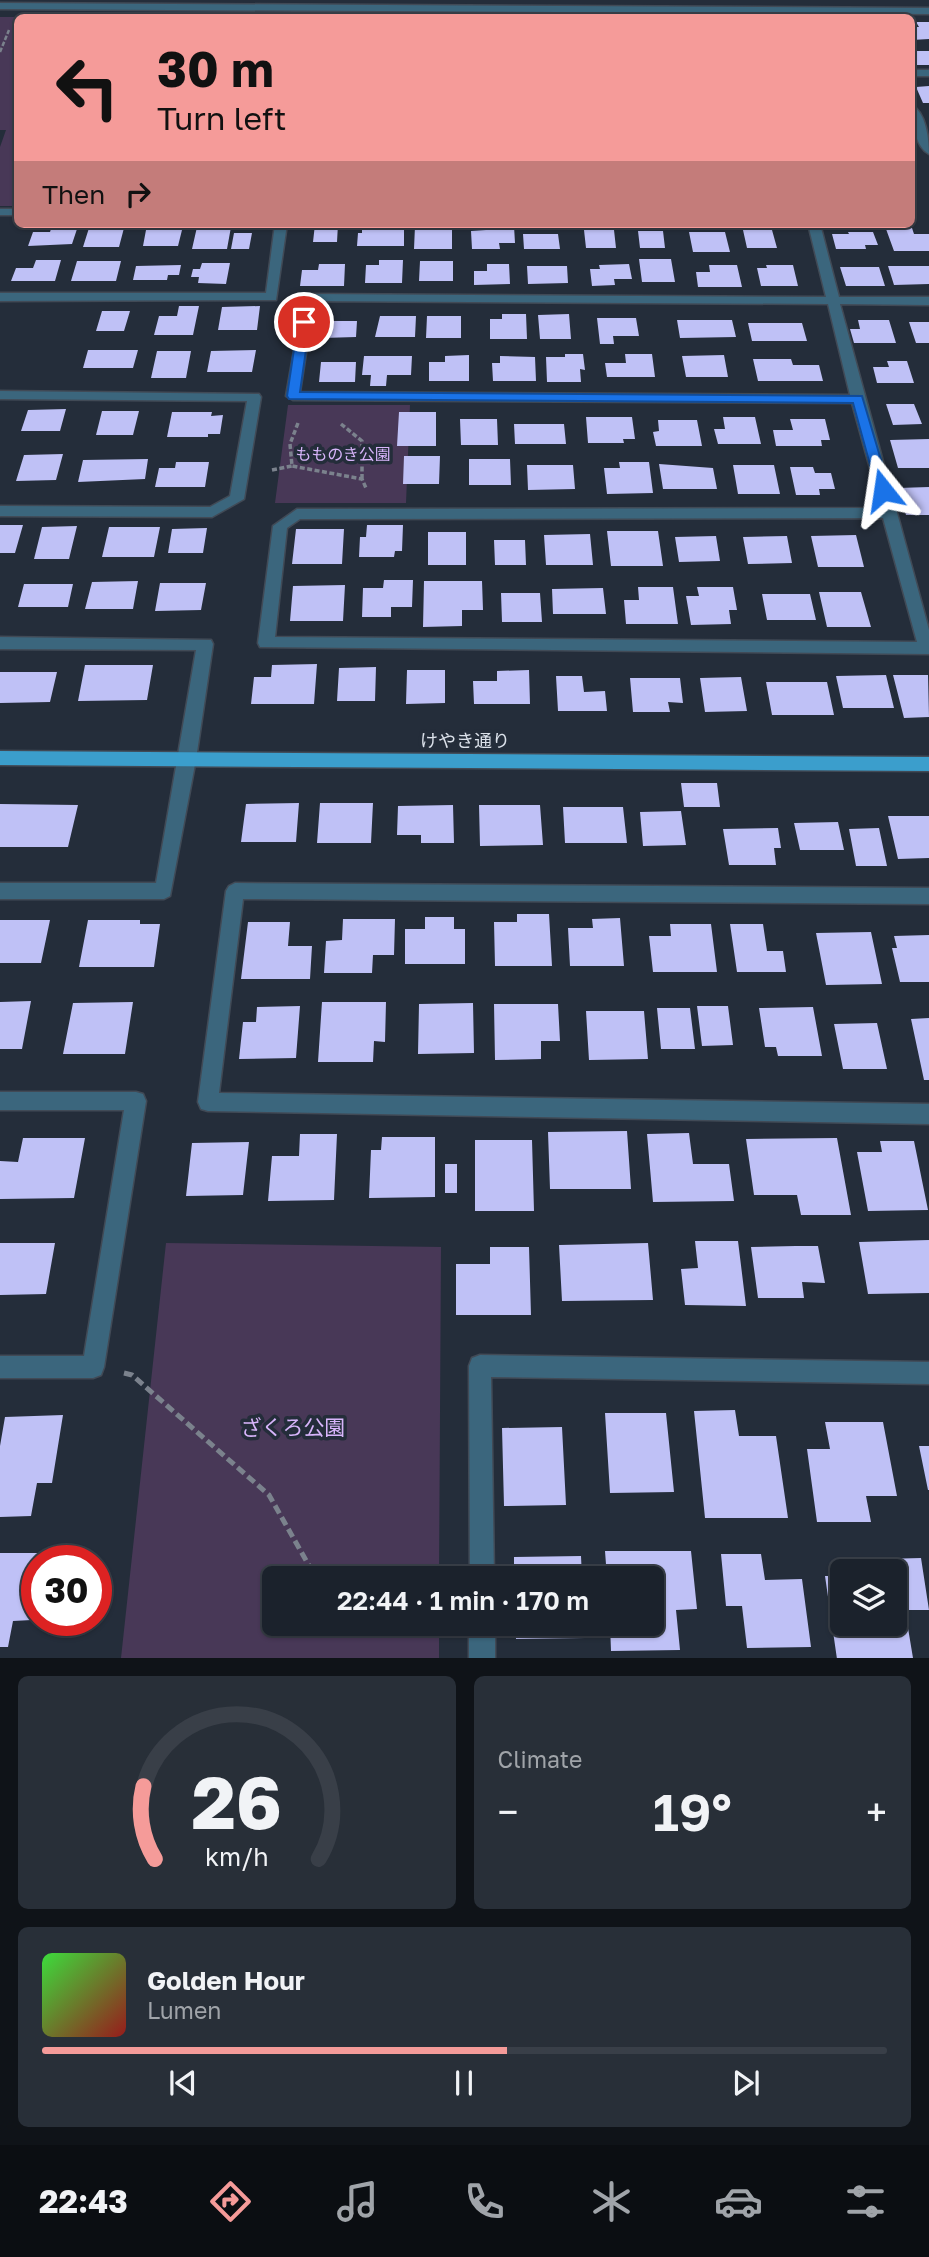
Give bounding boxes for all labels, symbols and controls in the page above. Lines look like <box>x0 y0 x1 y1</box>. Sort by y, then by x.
text: 30 m <box>157 39 274 98</box>
icon: left <box>42 42 133 133</box>
text: Turn left <box>157 99 286 137</box>
icon: right <box>119 175 157 213</box>
text: Then <box>42 179 105 210</box>
pin <box>274 292 334 352</box>
icon: arrive <box>285 303 323 341</box>
park label: もものき公園 <box>295 444 391 464</box>
position arrow <box>846 453 920 527</box>
street label: けやき通り <box>420 729 510 751</box>
park label: ざくろ公園 <box>241 1414 346 1440</box>
speed limit sign: 30 <box>21 1545 112 1636</box>
map controls <box>830 1559 907 1636</box>
button: layers <box>830 1559 907 1636</box>
text: 22:44 · 1 min · 170 m <box>337 1585 589 1616</box>
text: Climate <box>498 1745 582 1773</box>
text: 26 <box>191 1758 282 1845</box>
text: 19° <box>653 1780 732 1842</box>
text: − <box>498 1789 518 1834</box>
text: + <box>866 1789 887 1834</box>
text: km/h <box>205 1840 269 1871</box>
text: Golden Hour <box>147 1965 305 1996</box>
text: Lumen <box>147 1996 221 2024</box>
icon: previous <box>164 2064 202 2102</box>
icon: pause <box>445 2064 483 2102</box>
icon: next <box>727 2064 765 2102</box>
icon: directions <box>206 2177 255 2226</box>
icon: music <box>333 2177 382 2226</box>
icon: phone <box>460 2177 509 2226</box>
icon: climate <box>587 2177 636 2226</box>
icon: car <box>714 2177 763 2226</box>
icon: filters <box>841 2177 890 2226</box>
text: 22:43 <box>39 2182 128 2220</box>

